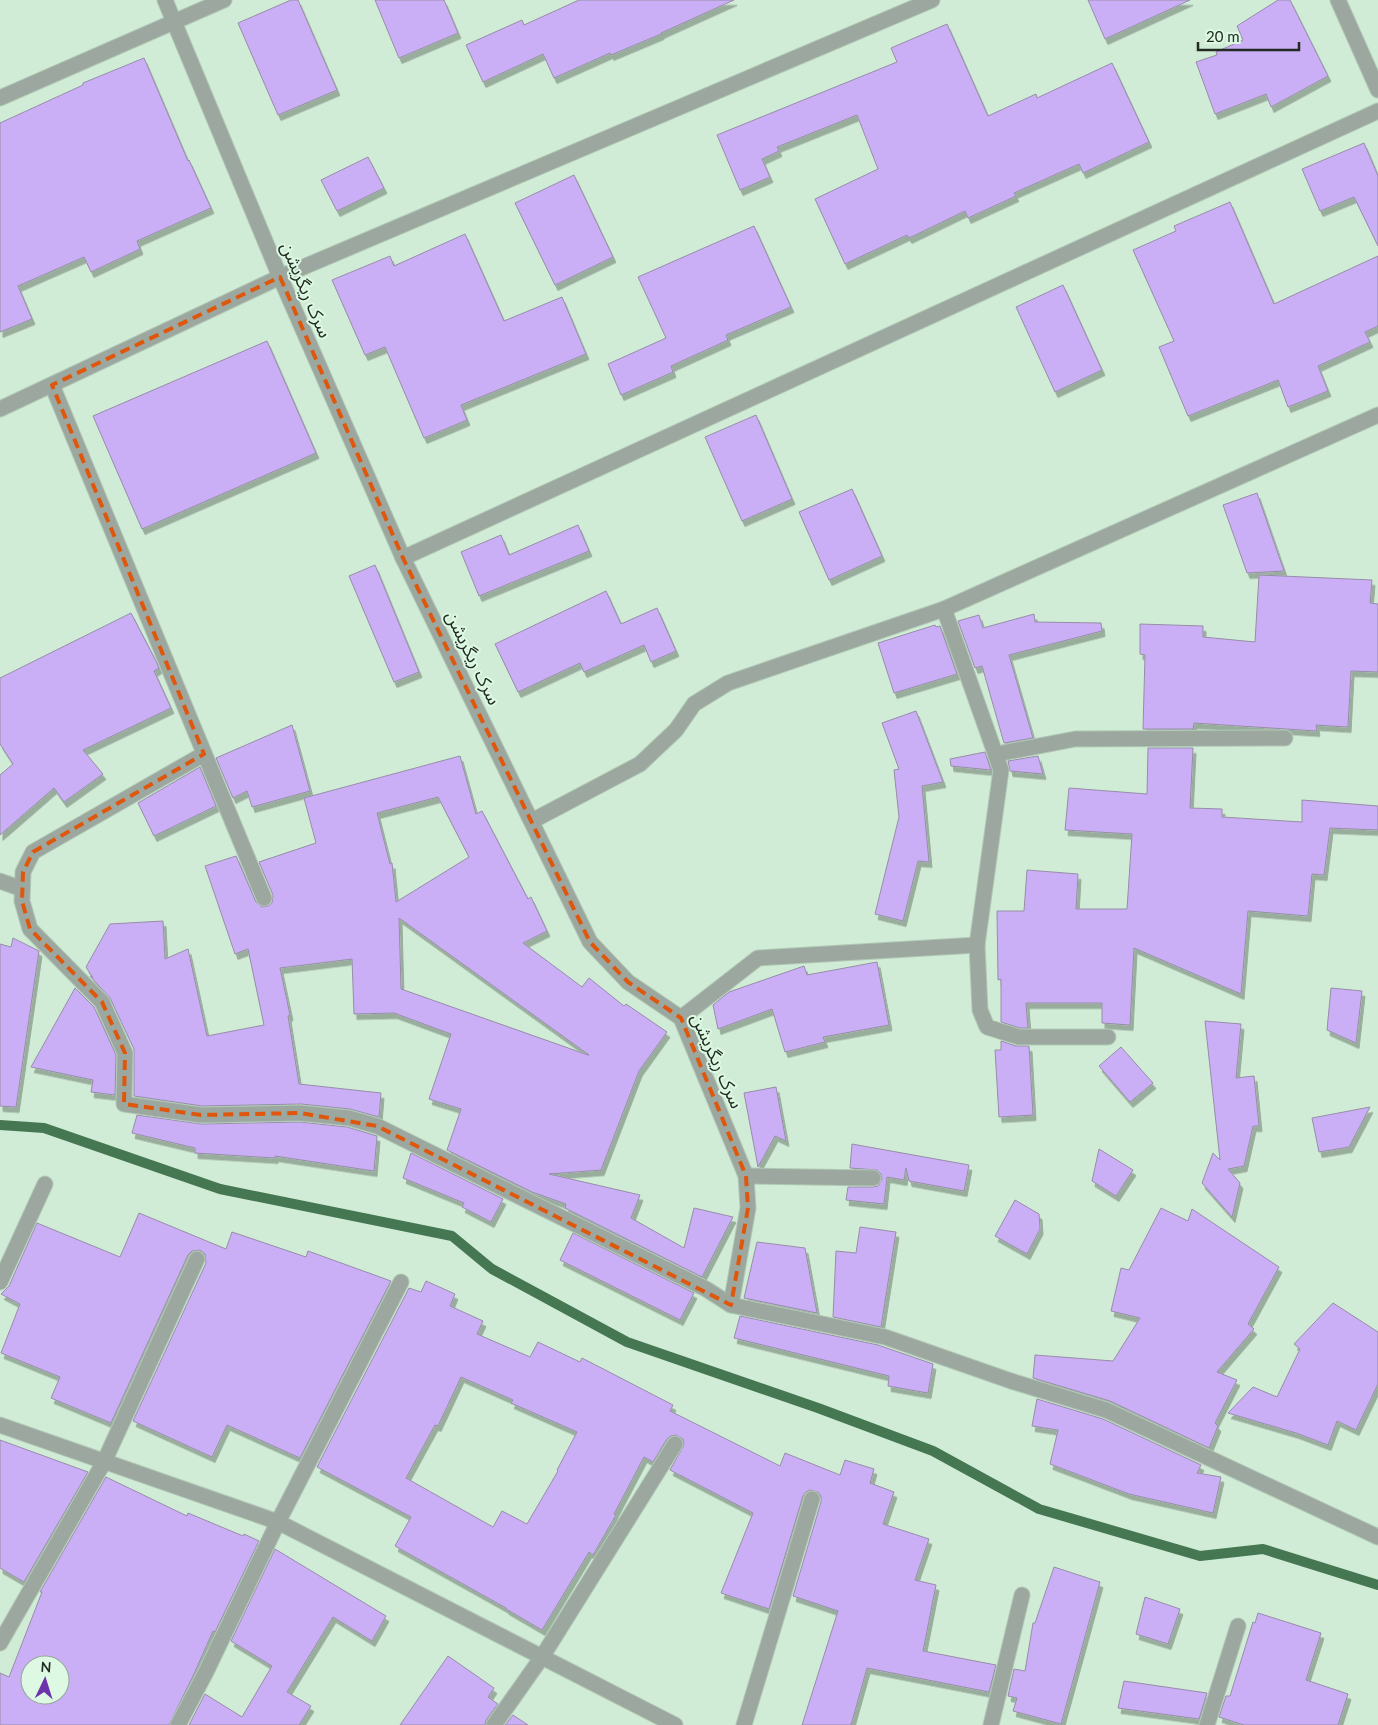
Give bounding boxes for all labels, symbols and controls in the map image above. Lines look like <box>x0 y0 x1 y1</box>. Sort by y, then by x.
scale bar <box>1198 20 1299 52</box>
text: 20 m <box>1206 27 1240 45</box>
street label: سرک ریگریشن <box>276 238 337 341</box>
street label: سرک ریگریشن <box>441 607 506 709</box>
street label: سرک ریگریشن <box>686 1010 749 1112</box>
north arrow <box>20 1655 70 1705</box>
text: N <box>40 1658 52 1675</box>

